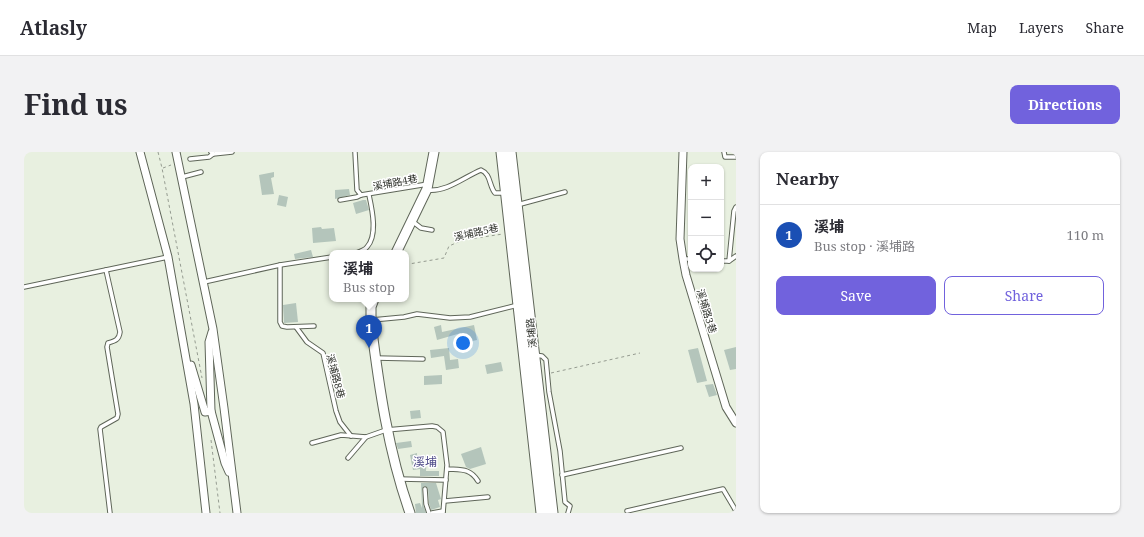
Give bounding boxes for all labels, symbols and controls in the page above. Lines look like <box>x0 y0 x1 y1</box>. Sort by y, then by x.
text: Atlasly <box>20 15 87 41</box>
text: Map <box>967 18 997 37</box>
text: Layers <box>1019 18 1064 37</box>
text: Share <box>1086 18 1124 37</box>
text: Find us <box>24 85 128 123</box>
button: Directions <box>1010 85 1120 124</box>
map controls <box>688 164 724 272</box>
button: + <box>688 164 724 200</box>
text: Nearby <box>776 167 839 190</box>
street label: 溪埔路4巷 <box>371 171 419 193</box>
button: − <box>688 200 724 236</box>
text: 溪埔 <box>814 216 844 236</box>
street label: 溪埔路5巷 <box>452 220 500 244</box>
text: 1 <box>785 226 793 244</box>
text: 110 m <box>1067 226 1104 244</box>
button: locate <box>688 236 724 272</box>
text: Bus stop · 溪埔路 <box>814 237 915 255</box>
popup <box>329 250 409 302</box>
text: 溪埔 <box>343 258 373 278</box>
button: Save <box>776 276 936 315</box>
button: Share <box>944 276 1104 315</box>
text: Bus stop <box>343 278 395 296</box>
street label: 溪埔路3巷 <box>694 287 720 335</box>
pin: 1 <box>356 315 382 348</box>
street label: 溪埔路 <box>522 317 540 349</box>
your location <box>453 333 473 353</box>
street label: 溪埔路8巷 <box>323 352 349 400</box>
district label: 溪埔 <box>413 453 437 470</box>

